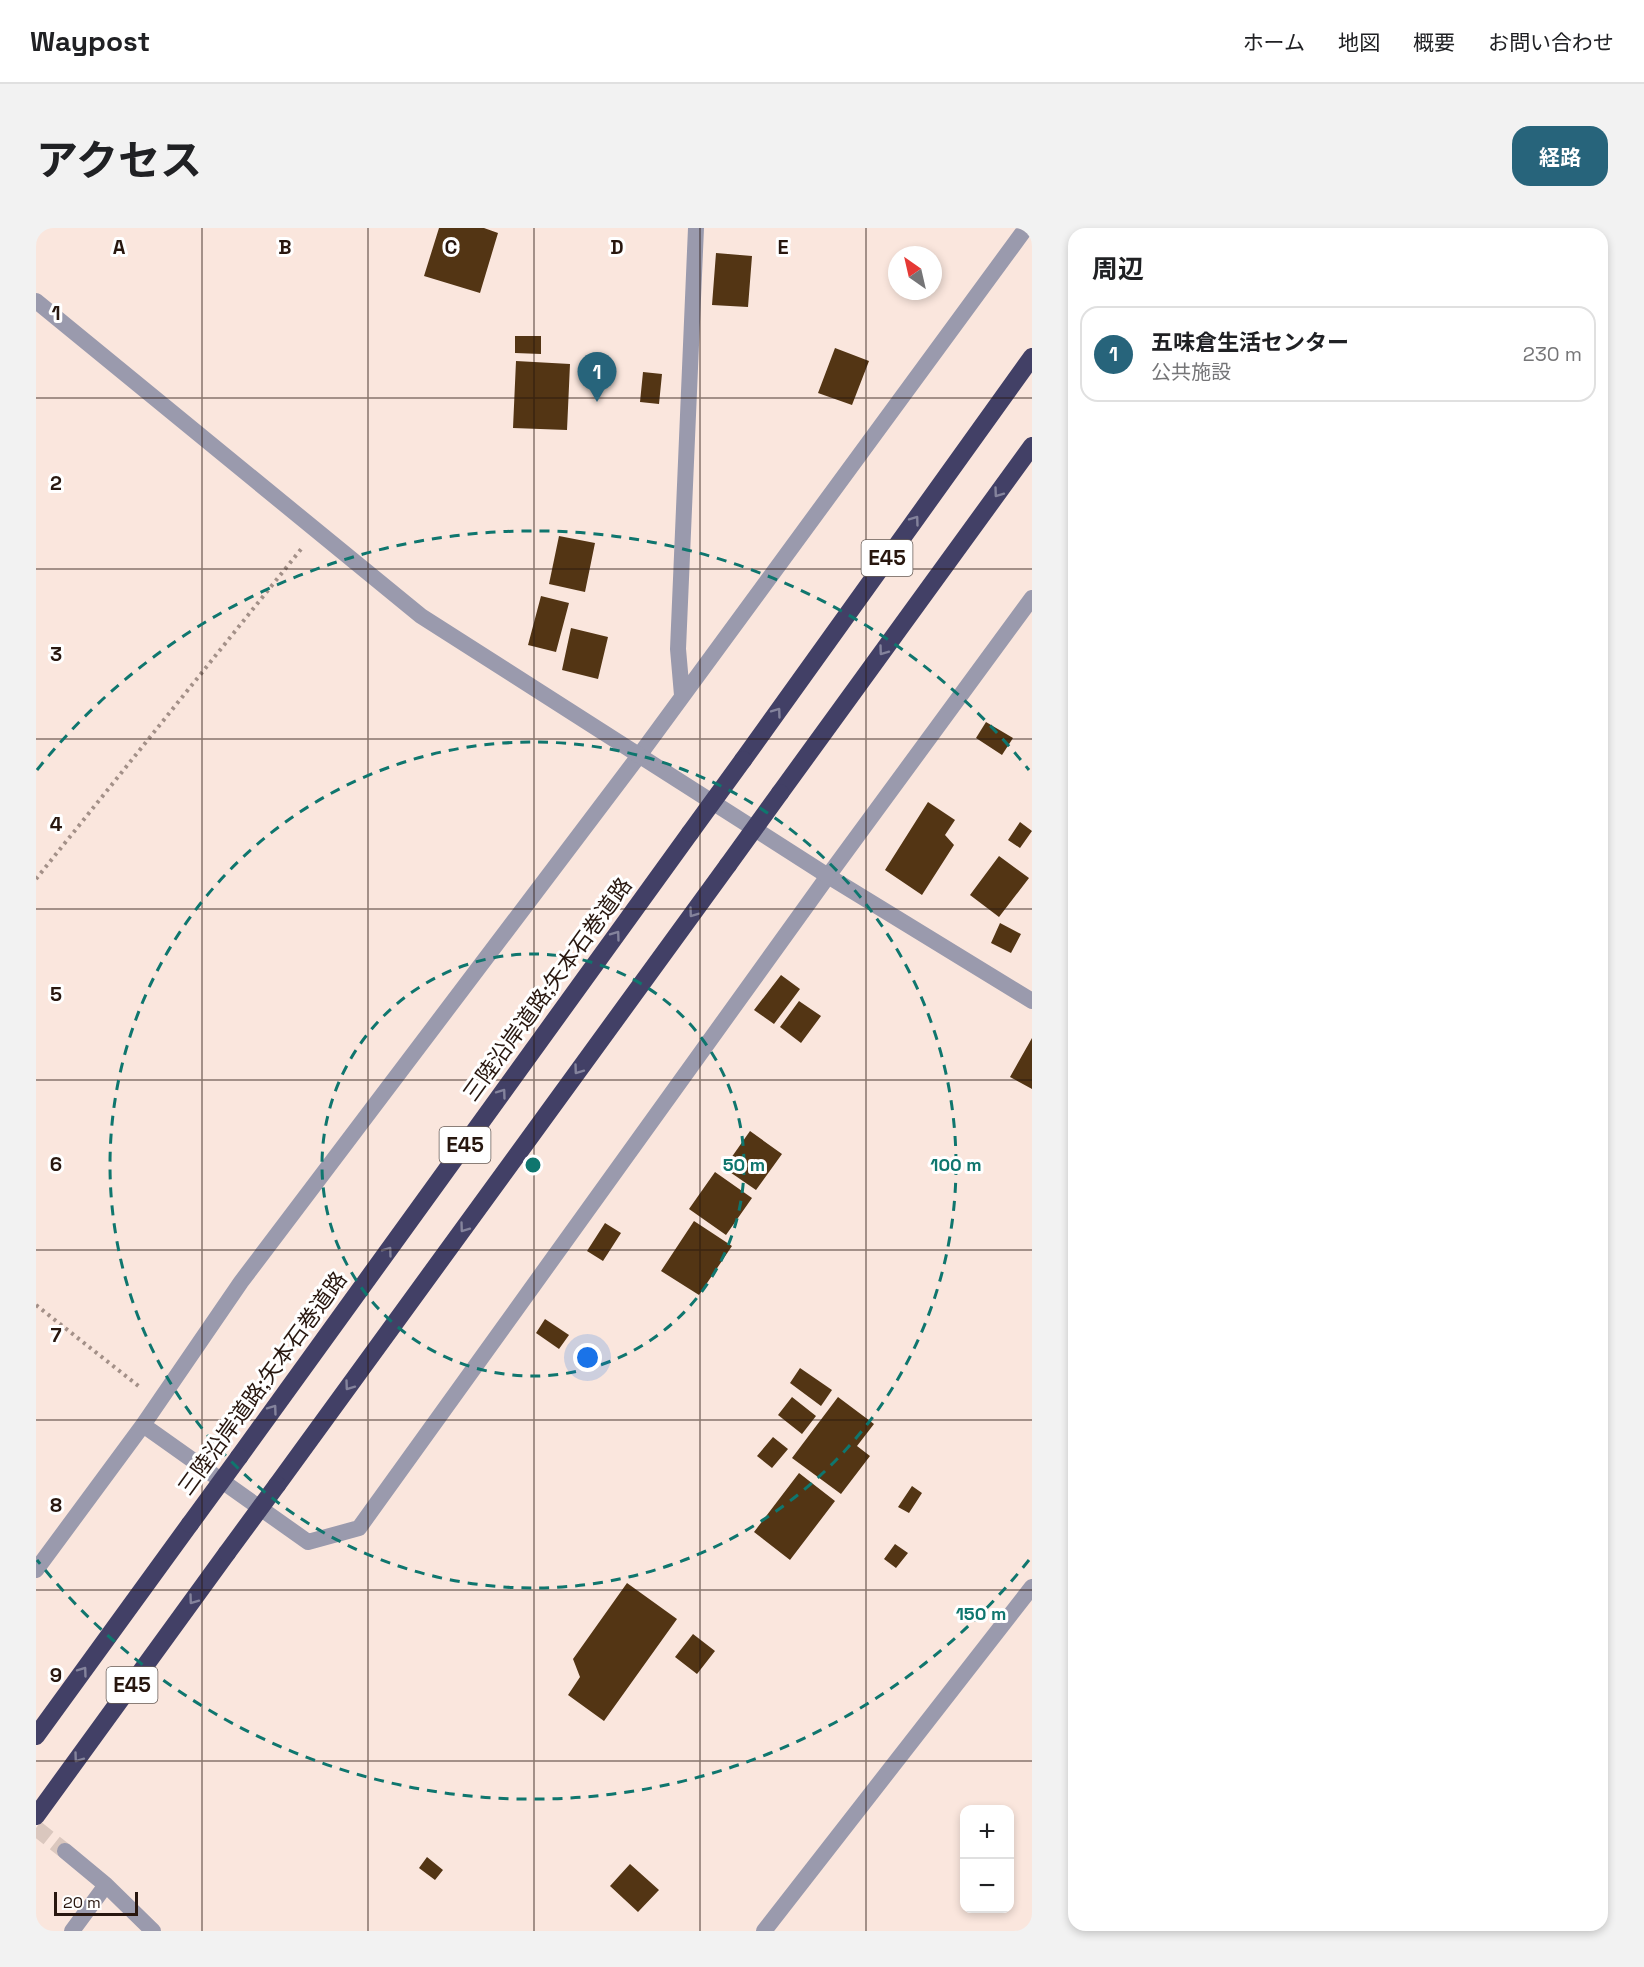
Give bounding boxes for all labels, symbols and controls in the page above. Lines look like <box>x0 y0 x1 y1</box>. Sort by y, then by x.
text: Waypost <box>30 23 150 59</box>
text: ホーム <box>1243 29 1305 56</box>
text: 地図 <box>1338 29 1380 56</box>
text: 概要 <box>1413 29 1455 56</box>
text: お問い合わせ <box>1488 29 1614 56</box>
button: 経路 <box>1512 126 1608 186</box>
text: アクセス <box>36 134 202 187</box>
text: A <box>113 234 126 260</box>
text: B <box>278 234 292 260</box>
text: C <box>445 234 458 260</box>
text: D <box>610 234 624 260</box>
text: E <box>777 234 789 260</box>
north arrow <box>888 246 942 300</box>
text: 周辺 <box>1092 252 1144 286</box>
text: 1 <box>51 300 61 326</box>
text: 五味倉生活センター <box>1151 328 1349 356</box>
text: 1 <box>1109 341 1118 367</box>
text: 230 m <box>1523 341 1582 367</box>
pin: 1 <box>578 352 616 402</box>
text: 公共施設 <box>1151 359 1231 385</box>
text: 2 <box>50 470 62 496</box>
one-way arrow <box>994 487 1005 498</box>
one-way arrow <box>908 515 919 526</box>
road number: E45 <box>862 540 912 576</box>
text: 3 <box>50 641 62 667</box>
one-way arrow <box>879 644 890 655</box>
one-way arrow <box>770 708 781 719</box>
text: 4 <box>50 811 63 837</box>
street label: 三陸沿岸道路;矢本石巻道路 <box>456 872 638 1106</box>
one-way arrow <box>689 906 700 917</box>
one-way arrow <box>609 931 620 942</box>
text: 5 <box>50 981 62 1007</box>
one-way arrow <box>575 1064 586 1075</box>
one-way arrow <box>495 1089 506 1100</box>
road number: E45 <box>440 1127 490 1163</box>
text: 6 <box>50 1151 62 1177</box>
text: 50 m <box>723 1153 765 1176</box>
text: 100 m <box>930 1153 982 1176</box>
centre of rings <box>523 1155 543 1175</box>
one-way arrow <box>460 1221 471 1232</box>
one-way arrow <box>380 1247 391 1258</box>
street label: 三陸沿岸道路;矢本石巻道路 <box>171 1266 353 1500</box>
text: 7 <box>50 1322 62 1348</box>
your location <box>573 1343 602 1372</box>
one-way arrow <box>345 1379 356 1390</box>
one-way arrow <box>266 1405 277 1416</box>
text: 8 <box>50 1492 62 1518</box>
one-way arrow <box>189 1594 200 1605</box>
text: 150 m <box>956 1602 1006 1625</box>
text: 9 <box>50 1662 62 1688</box>
one-way arrow <box>76 1667 87 1678</box>
road number: E45 <box>106 1667 158 1703</box>
one-way arrow <box>75 1752 86 1763</box>
map controls <box>960 1805 1014 1913</box>
button: + <box>960 1805 1014 1859</box>
button: − <box>960 1859 1014 1913</box>
scale bar <box>54 1889 138 1916</box>
text: 20 m <box>63 1892 101 1913</box>

